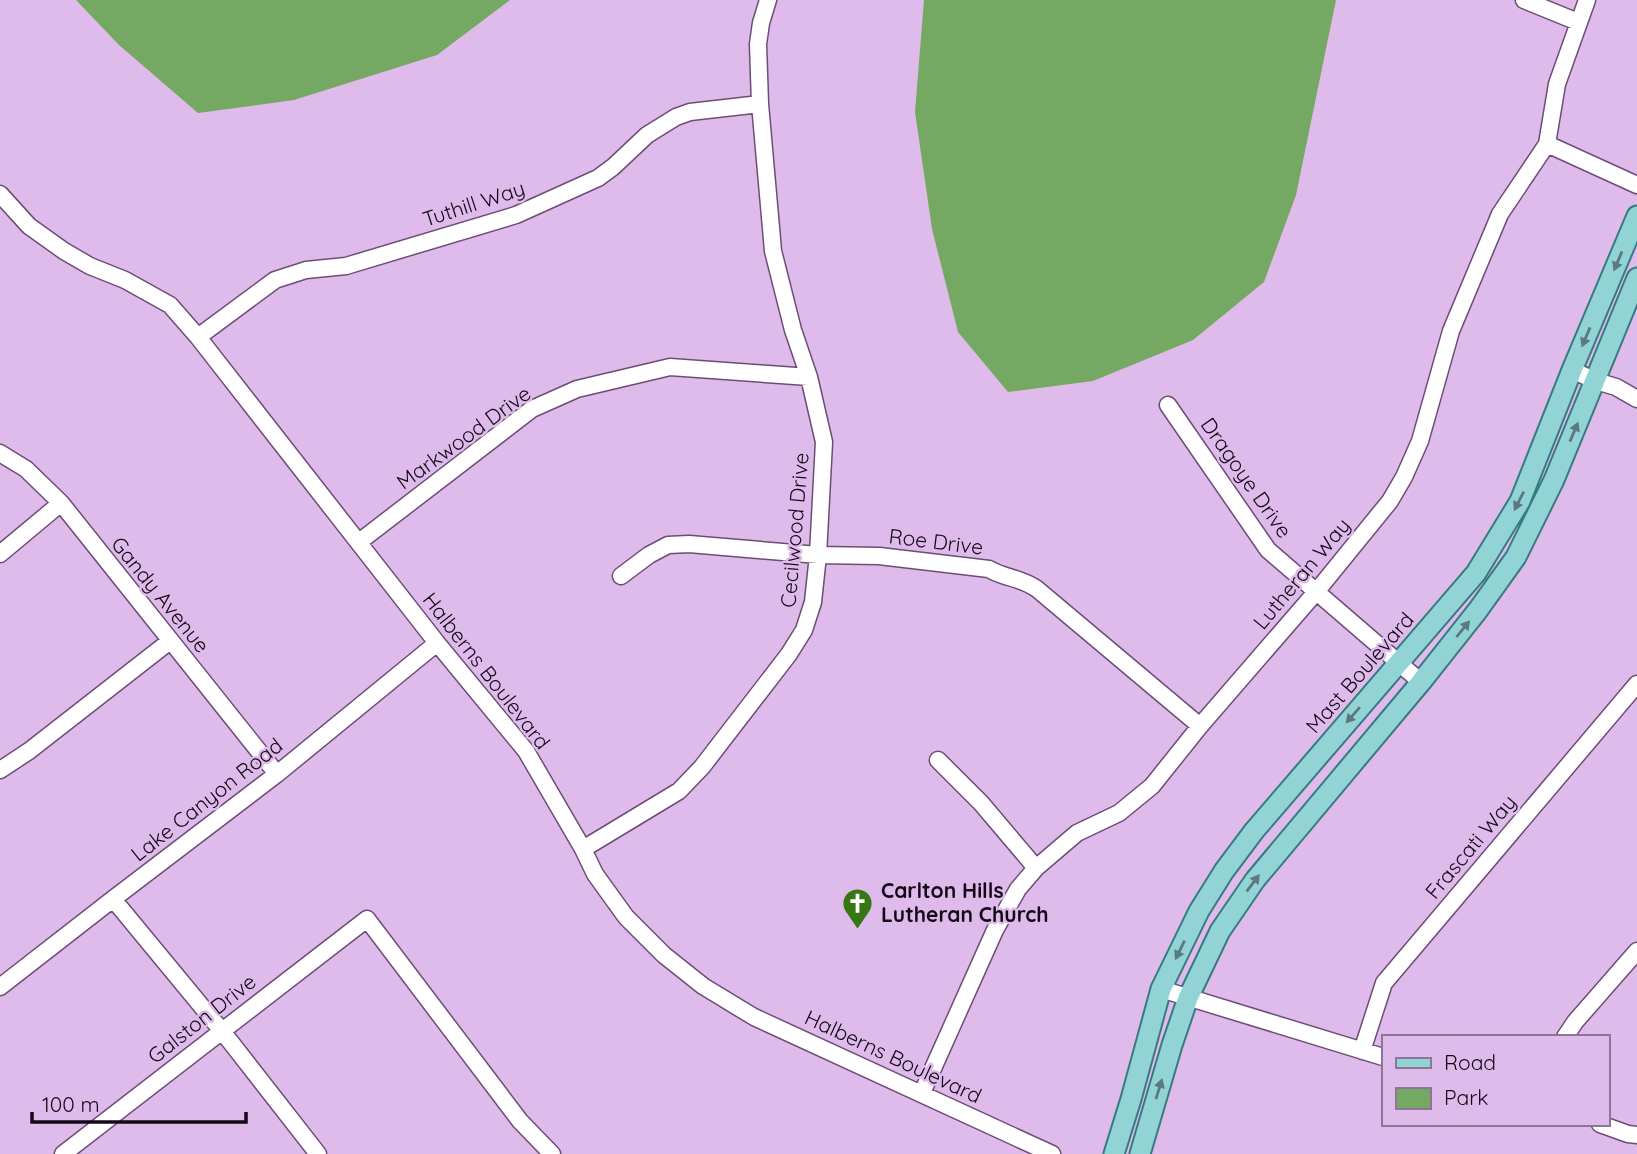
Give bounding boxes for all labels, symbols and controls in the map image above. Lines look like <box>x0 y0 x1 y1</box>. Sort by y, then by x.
street label: Tuthill Way <box>419 174 528 232</box>
one-way arrow <box>1613 250 1624 271</box>
one-way arrow <box>1580 327 1591 348</box>
street label: Markwood Drive <box>391 380 536 495</box>
street label: Dragoye Drive <box>1196 412 1298 543</box>
one-way arrow <box>1569 421 1580 442</box>
street label: Cecilwood Drive <box>774 451 814 609</box>
one-way arrow <box>1513 491 1524 511</box>
street label: Lutheran Way <box>1247 512 1355 634</box>
street label: Roe Drive <box>887 522 985 560</box>
street label: Gandy Avenue <box>106 531 216 658</box>
street label: Halberns Boulevard <box>417 587 556 754</box>
street label: Mast Boulevard <box>1300 607 1419 738</box>
one-way arrow <box>1456 620 1471 638</box>
one-way arrow <box>1345 706 1361 724</box>
street label: Lake Canyon Road <box>125 732 287 866</box>
street label: Frascati Way <box>1419 789 1521 904</box>
one-way arrow <box>1246 875 1261 893</box>
place label: Carlton Hills Lutheran Church <box>881 877 1049 927</box>
church icon: Carlton Hills Lutheran Church <box>841 886 875 930</box>
one-way arrow <box>1174 940 1186 960</box>
street label: Galston Drive <box>142 968 261 1069</box>
street label: Halberns Boulevard <box>801 1004 986 1108</box>
legend <box>1382 1035 1609 1126</box>
text: Road <box>1444 1049 1496 1075</box>
one-way arrow <box>1155 1078 1165 1099</box>
scale bar <box>32 1080 245 1124</box>
text: Park <box>1444 1084 1488 1110</box>
text: 100 m <box>42 1091 100 1117</box>

